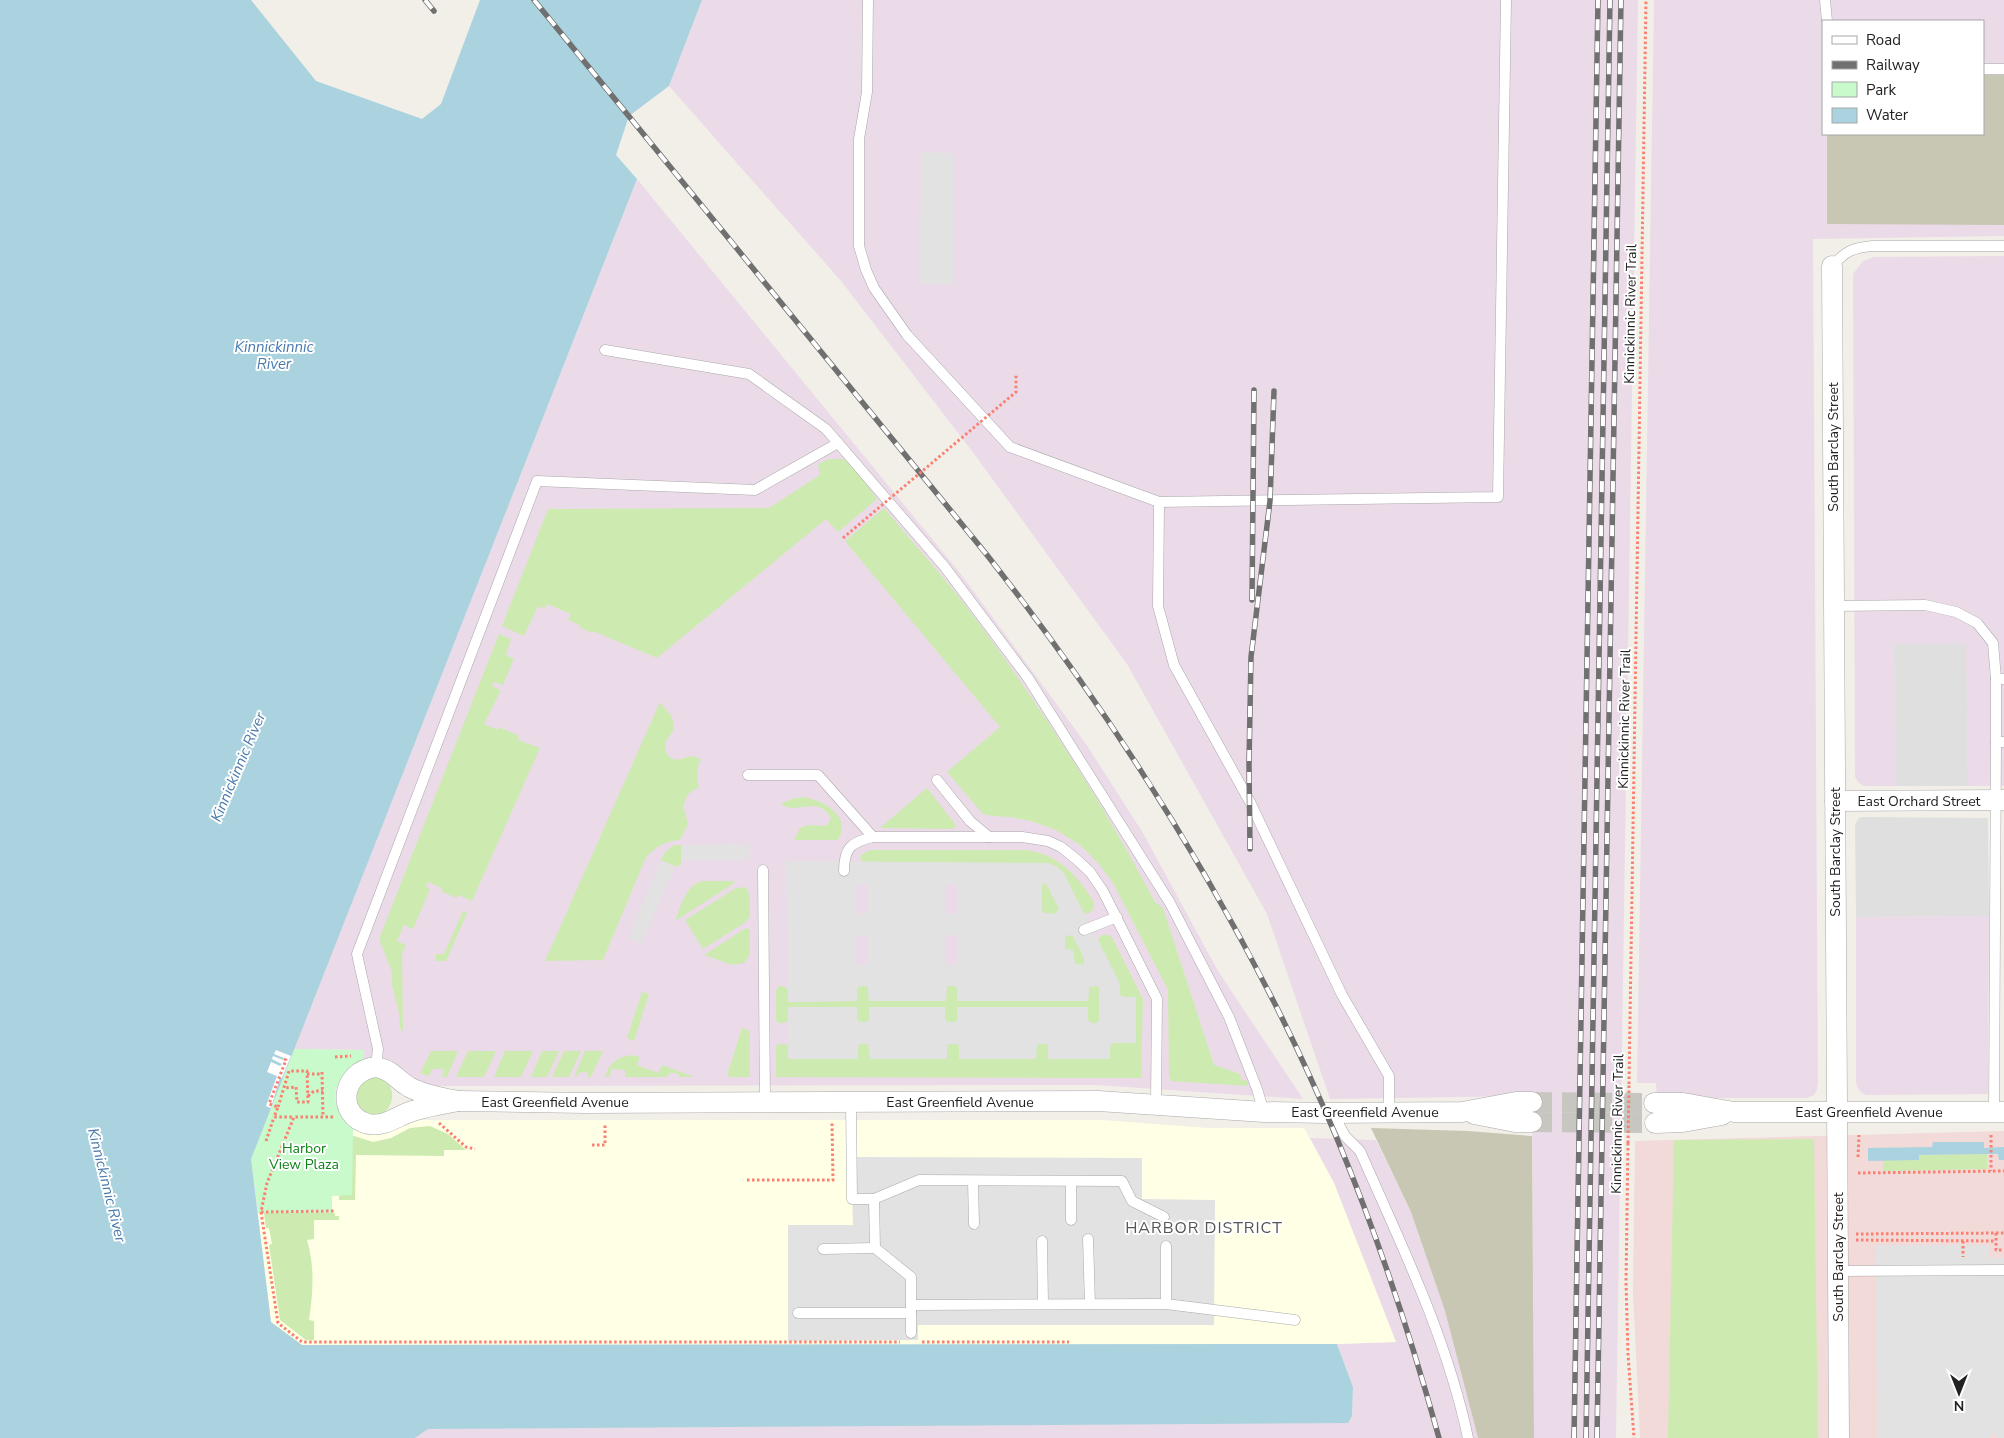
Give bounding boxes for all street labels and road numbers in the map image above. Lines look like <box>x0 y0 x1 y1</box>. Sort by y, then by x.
street label: Kinnickinnic River Trail <box>1620 243 1641 384</box>
street label: South Barclay Street <box>1824 382 1843 512</box>
street label: Kinnickinnic River Trail <box>1614 648 1635 789</box>
street label: South Barclay Street <box>1826 787 1845 917</box>
street label: East Orchard Street <box>1857 792 1981 811</box>
street label: Kinnickinnic River Trail <box>1607 1053 1628 1194</box>
street label: East Greenfield Avenue <box>481 1093 629 1112</box>
street label: East Greenfield Avenue <box>886 1093 1034 1112</box>
street label: East Greenfield Avenue <box>1291 1103 1439 1122</box>
street label: East Greenfield Avenue <box>1795 1103 1943 1122</box>
street label: South Barclay Street <box>1829 1192 1848 1322</box>

